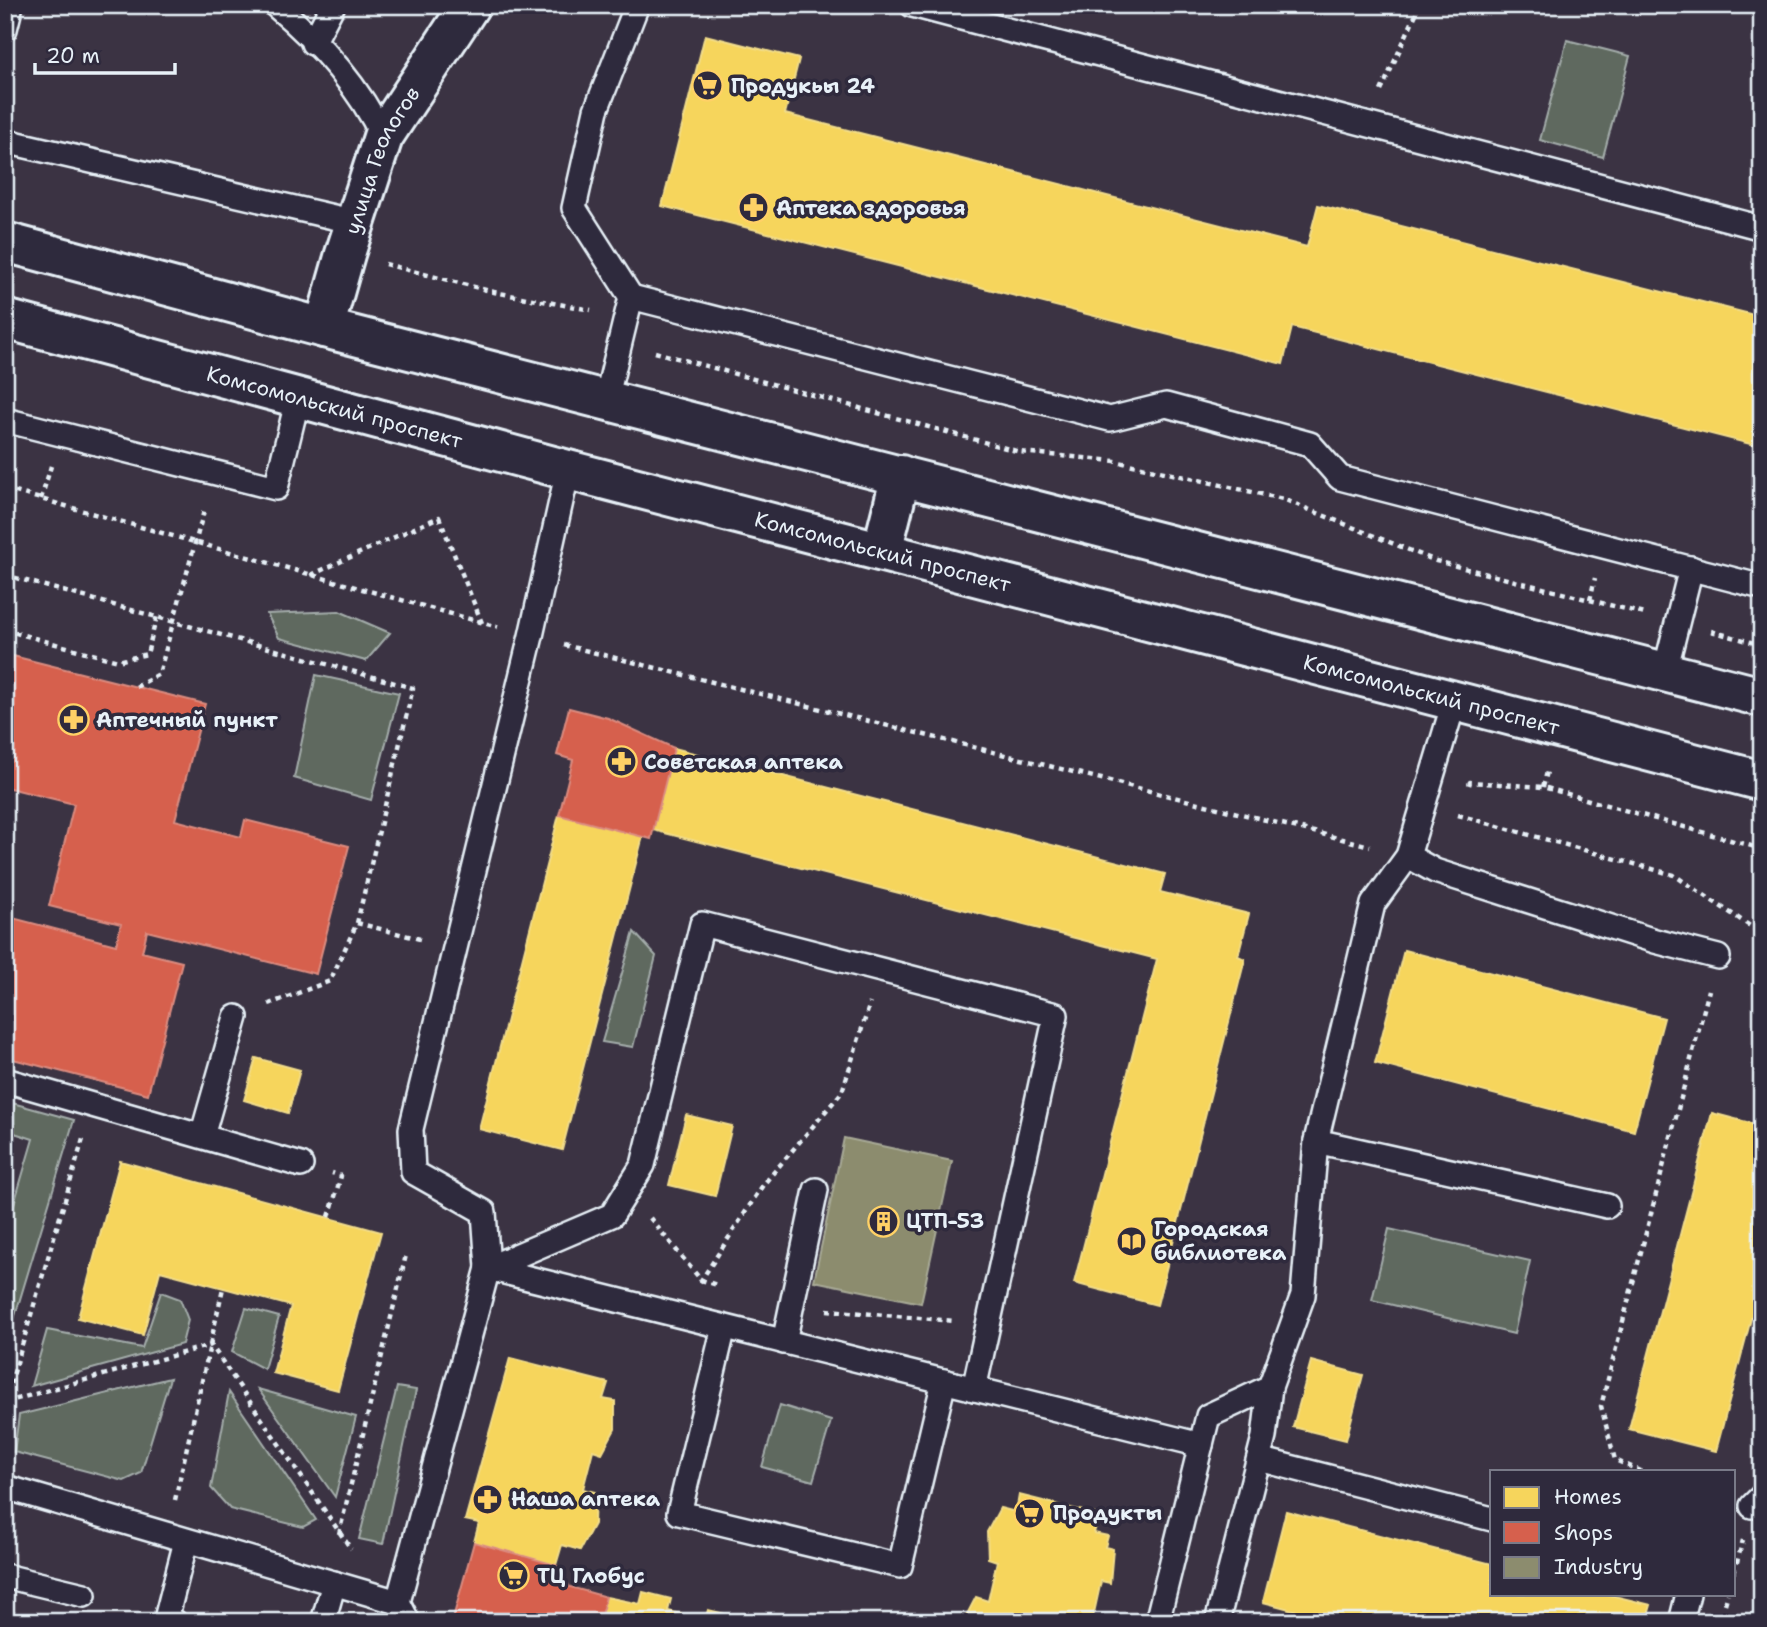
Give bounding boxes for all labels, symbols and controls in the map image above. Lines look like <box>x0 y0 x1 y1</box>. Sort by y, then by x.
scale bar <box>35 32 175 76</box>
text: 20 m <box>46 42 100 70</box>
supermarket icon: Продукьы 24 <box>691 69 725 103</box>
place label: Продукьы 24 <box>731 72 875 100</box>
street label: улица Геологов <box>338 81 426 238</box>
pharmacy icon: Аптека здоровья <box>736 191 770 225</box>
place label: Аптека здоровья <box>776 194 966 222</box>
street label: Комсомольский проспект <box>203 360 466 455</box>
street label: Комсомольский проспект <box>751 505 1014 599</box>
street label: Комсомольский проспект <box>1300 648 1563 742</box>
pharmacy icon: Аптечный пункт <box>56 703 90 737</box>
place label: Аптечный пункт <box>96 706 278 734</box>
pharmacy icon: Советская аптека <box>604 745 638 779</box>
place label: Советская аптека <box>644 748 843 776</box>
building icon: ЦТП-53 <box>866 1204 900 1238</box>
place label: ЦТП-53 <box>906 1207 984 1235</box>
place label: Городская библиотека <box>1154 1215 1287 1267</box>
library icon: Городская библиотека <box>1114 1224 1148 1258</box>
legend <box>1490 1470 1736 1596</box>
pharmacy icon: Наша аптека <box>471 1482 505 1516</box>
text: Homes <box>1554 1483 1622 1511</box>
place label: Наша аптека <box>511 1485 661 1513</box>
supermarket icon: Продукты <box>1013 1496 1047 1530</box>
place label: Продукты <box>1053 1499 1162 1527</box>
text: Shops <box>1554 1519 1613 1547</box>
text: Industry <box>1554 1553 1643 1581</box>
supermarket icon: ТЦ Глобус <box>497 1559 531 1593</box>
place label: ТЦ Глобус <box>537 1562 645 1590</box>

